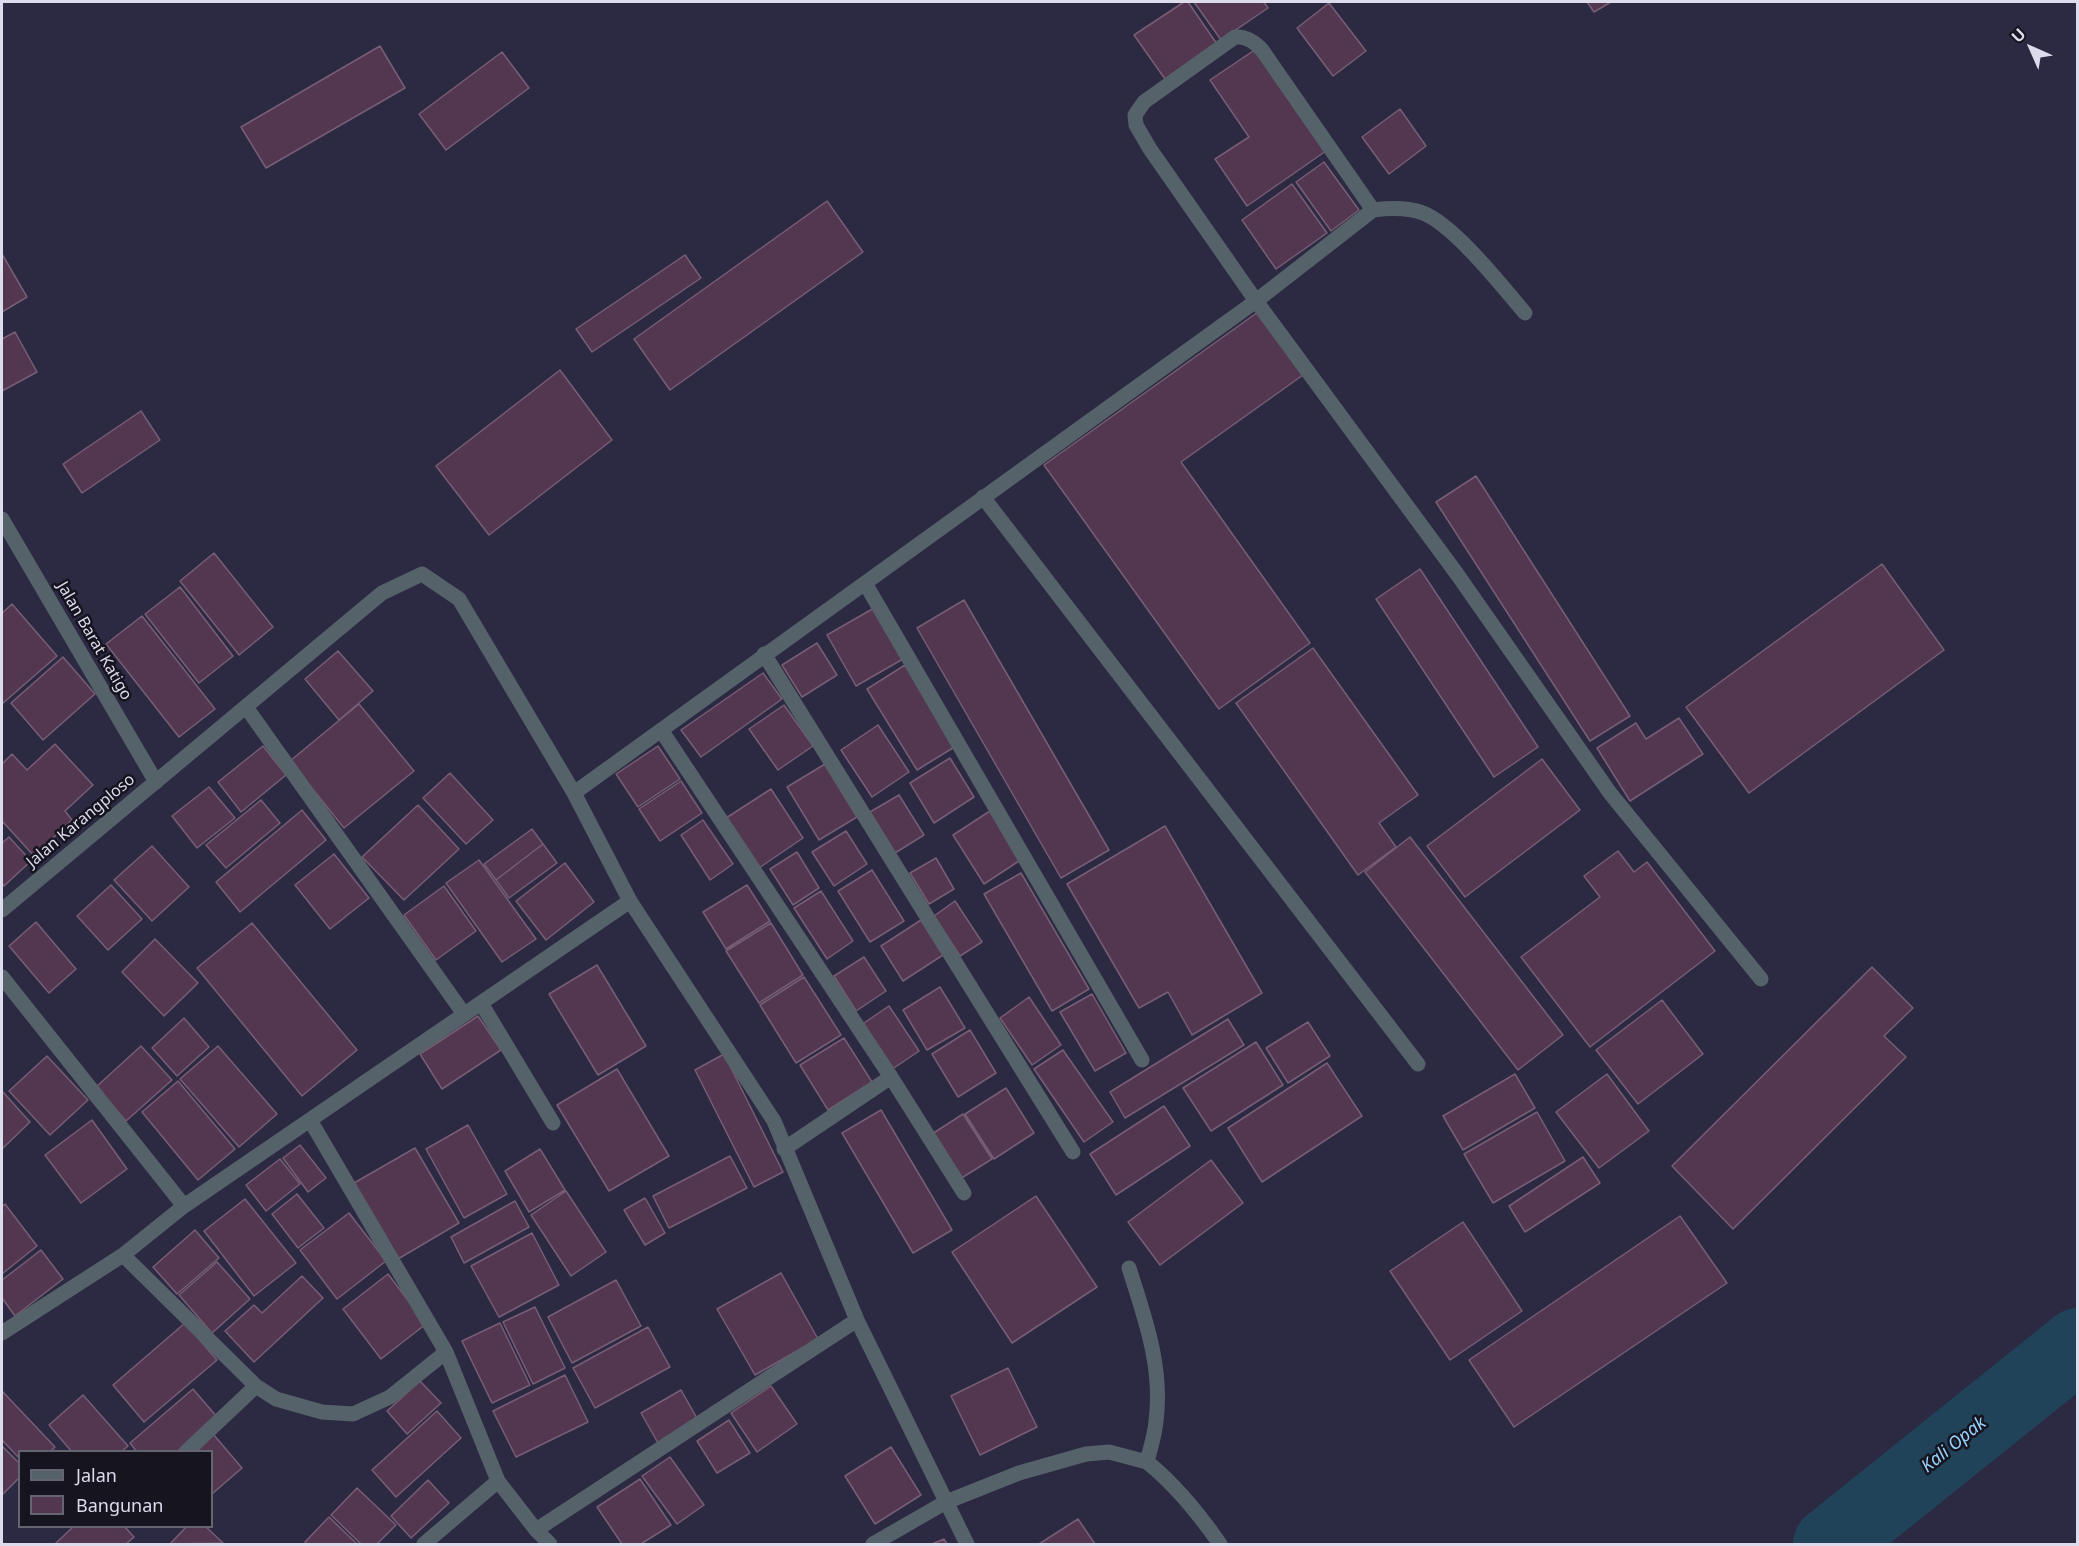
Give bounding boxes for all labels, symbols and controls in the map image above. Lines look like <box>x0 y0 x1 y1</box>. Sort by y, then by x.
north arrow <box>2001 18 2061 78</box>
text: U <box>2006 23 2030 47</box>
street label: Jalan Barat Katigo <box>52 578 136 704</box>
street label: Jalan Karangploso <box>23 770 139 872</box>
water label: Kali Opak <box>1917 1412 1991 1478</box>
legend <box>18 1450 213 1528</box>
text: Jalan <box>76 1463 117 1487</box>
text: Bangunan <box>76 1493 163 1517</box>

